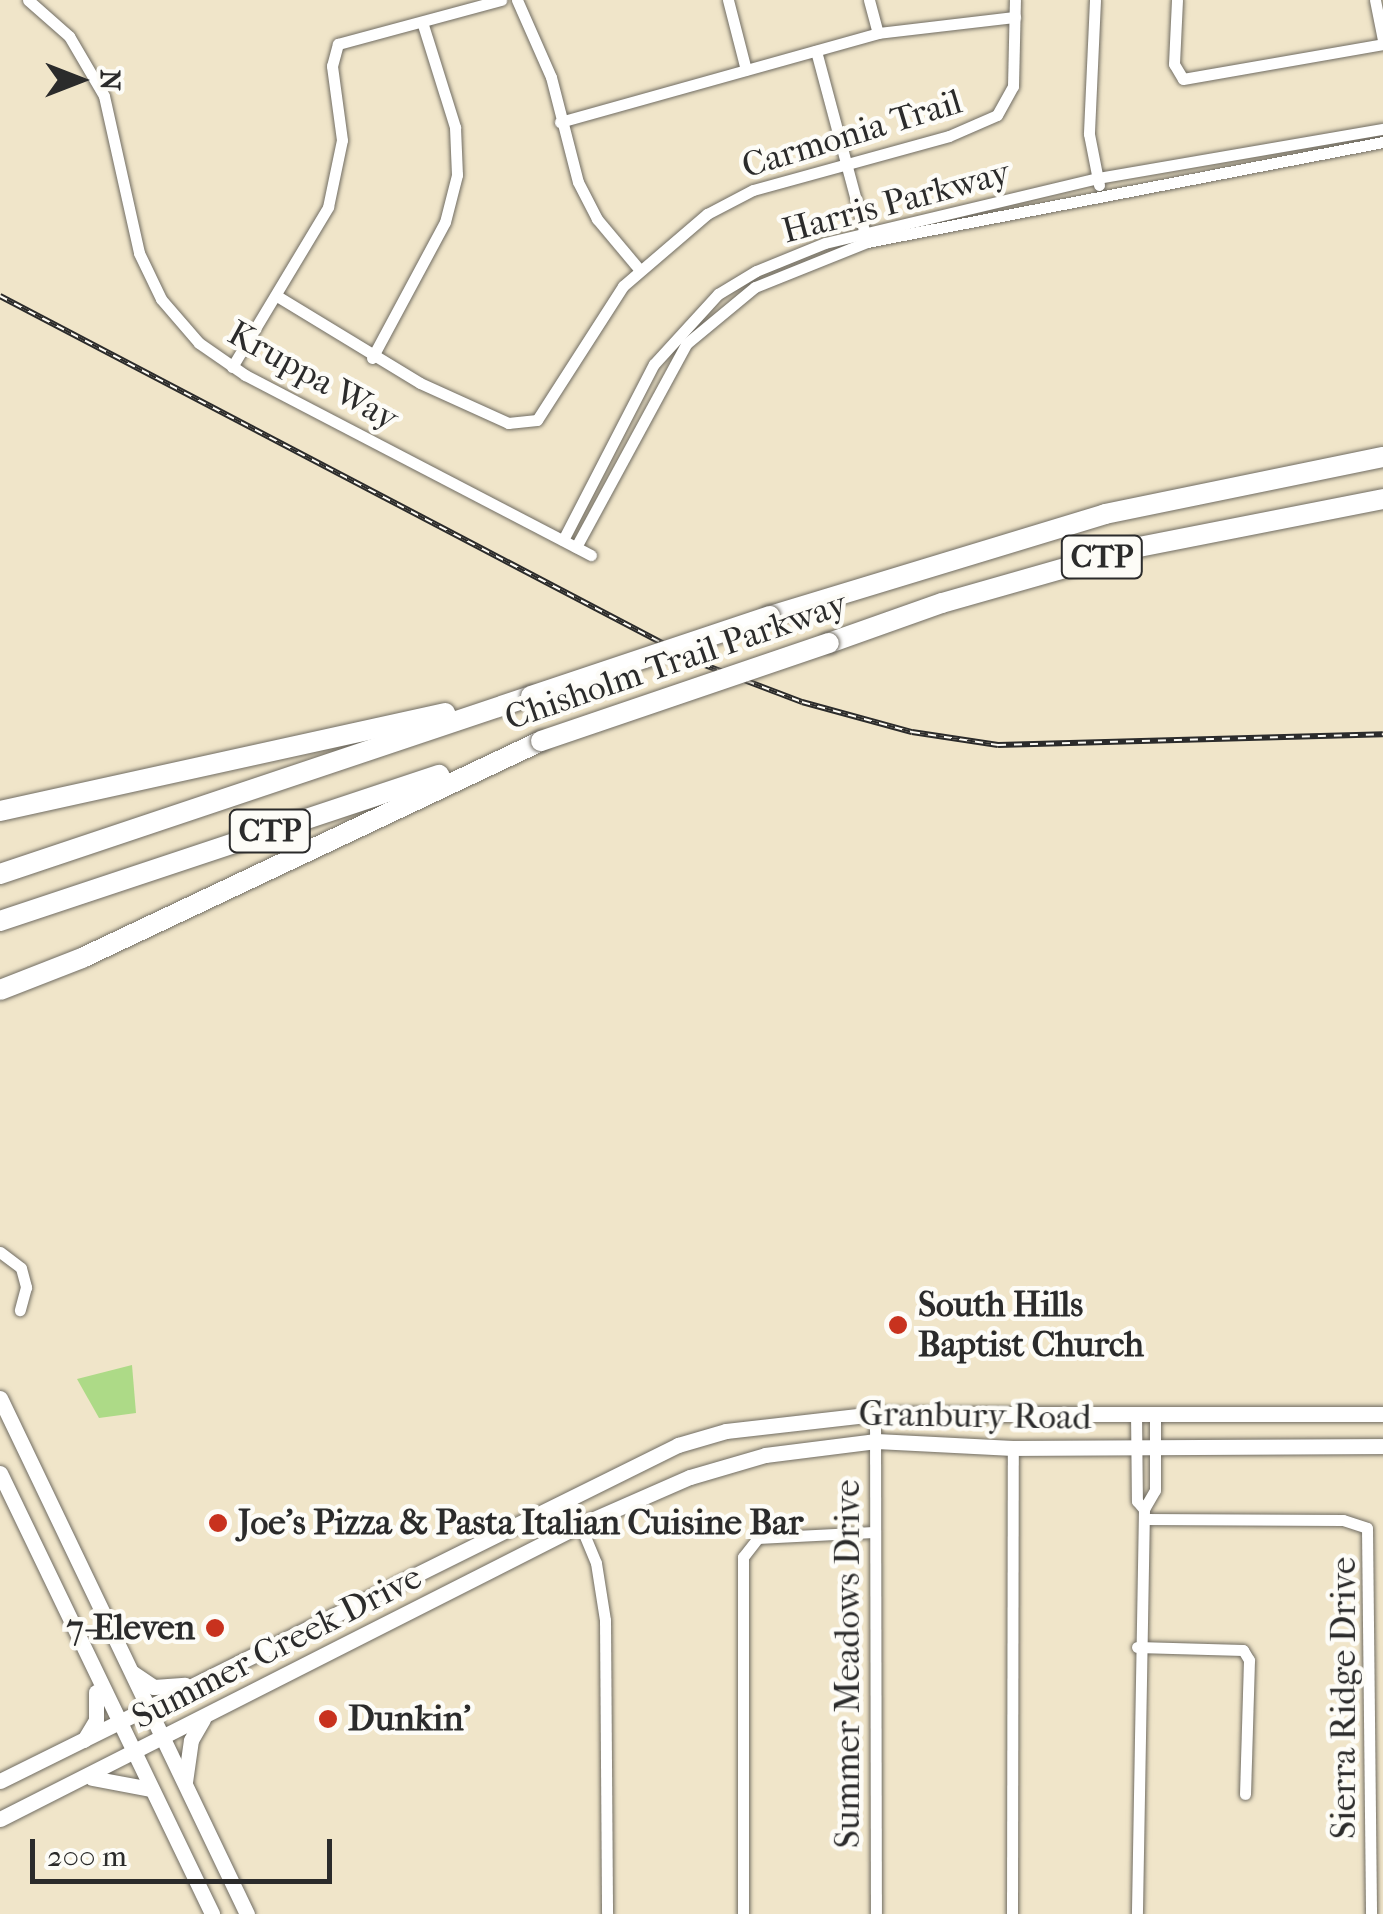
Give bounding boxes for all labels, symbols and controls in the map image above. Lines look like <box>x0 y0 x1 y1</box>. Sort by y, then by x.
north arrow <box>30 30 130 130</box>
text: N <box>94 69 127 91</box>
street label: Carmonia Trail <box>737 81 967 187</box>
street label: Harris Parkway <box>778 151 1014 253</box>
street label: Kruppa Way <box>221 312 405 440</box>
road number: CTP <box>1060 530 1144 584</box>
street label: Chisholm Trail Parkway <box>499 583 853 739</box>
road number: CTP <box>228 804 312 858</box>
place label: South Hills Baptist Church <box>918 1284 1144 1366</box>
marker: South Hills Baptist Church <box>887 1314 909 1336</box>
street label: Granbury Road <box>858 1393 1092 1439</box>
street label: Summer Meadows Drive <box>827 1480 869 1848</box>
place label: Joe's Pizza & Pasta Italian Cuisine Bar <box>238 1502 803 1544</box>
marker: Joe's Pizza & Pasta Italian Cuisine Bar <box>207 1512 229 1534</box>
street label: Summer Creek Drive <box>125 1556 429 1738</box>
street label: Sierra Ridge Drive <box>1323 1557 1365 1839</box>
place label: 7-Eleven <box>67 1607 195 1649</box>
marker: 7-Eleven <box>204 1617 226 1639</box>
place label: Dunkin' <box>348 1698 471 1740</box>
marker: Dunkin' <box>317 1708 339 1730</box>
scale bar <box>35 1819 338 1881</box>
text: 200 m <box>47 1839 127 1874</box>

